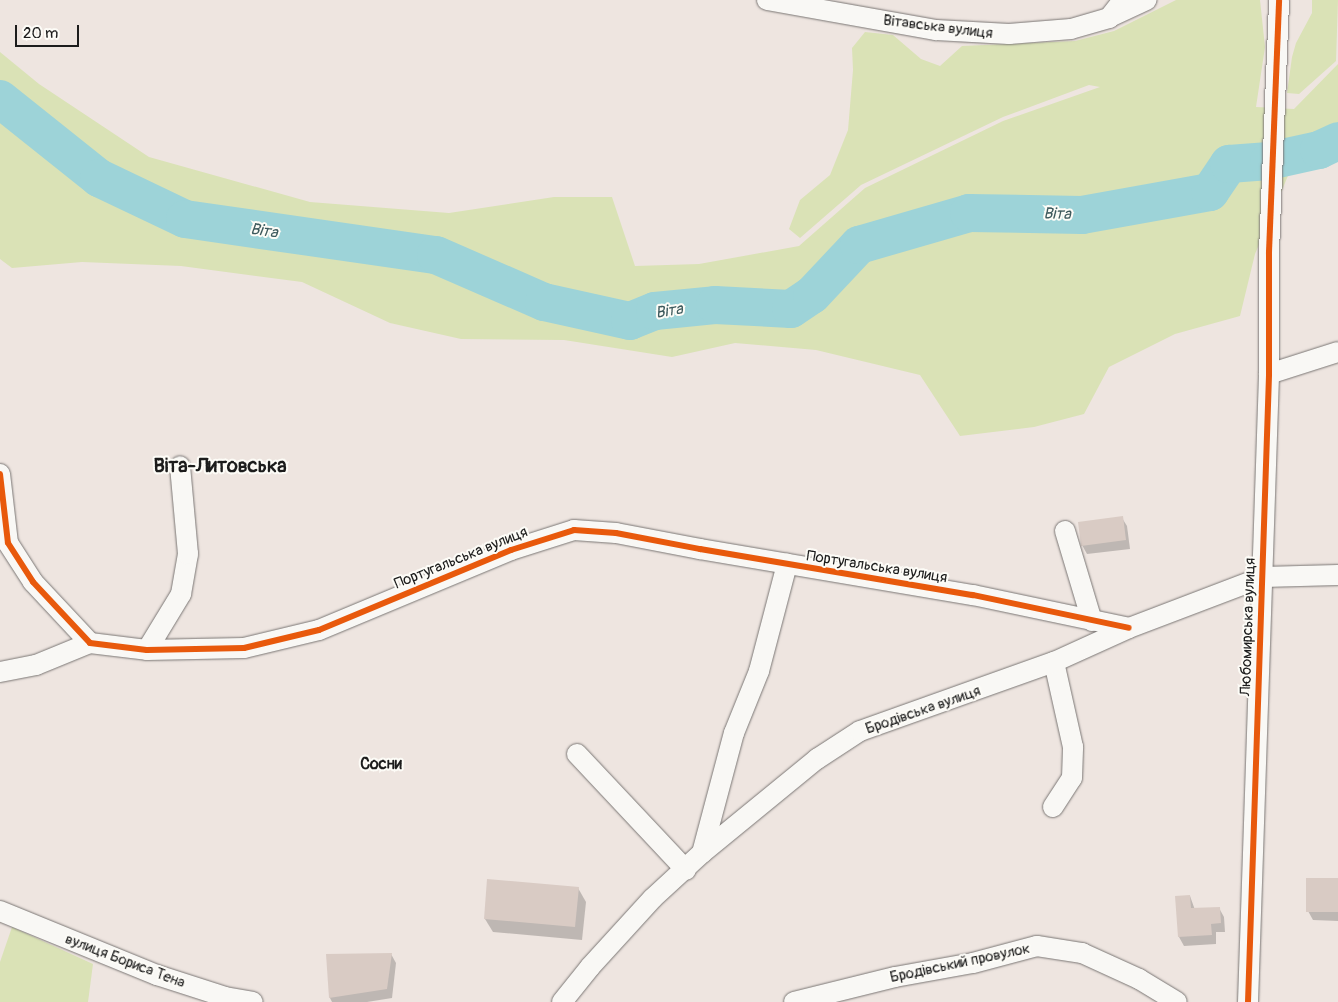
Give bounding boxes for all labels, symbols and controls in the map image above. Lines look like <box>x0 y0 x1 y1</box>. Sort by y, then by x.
street label: Вітавська вулиця <box>882 11 994 43</box>
scale bar <box>18 15 81 47</box>
text: 20 m <box>23 24 58 43</box>
water label: Віта <box>1043 204 1071 224</box>
water label: Віта <box>249 220 279 242</box>
water label: Віта <box>654 299 684 323</box>
district label: Віта-Литовська <box>153 453 287 477</box>
street label: Португальська вулиця <box>392 523 530 593</box>
street label: Португальська вулиця <box>805 547 949 587</box>
street label: Любомирська вулиця <box>1237 558 1259 696</box>
street label: Бродівська вулиця <box>863 682 983 738</box>
district label: Сосни <box>360 754 402 774</box>
street label: вулиця Бориса Тена <box>63 930 187 992</box>
street label: Бродівський провулок <box>888 939 1032 987</box>

